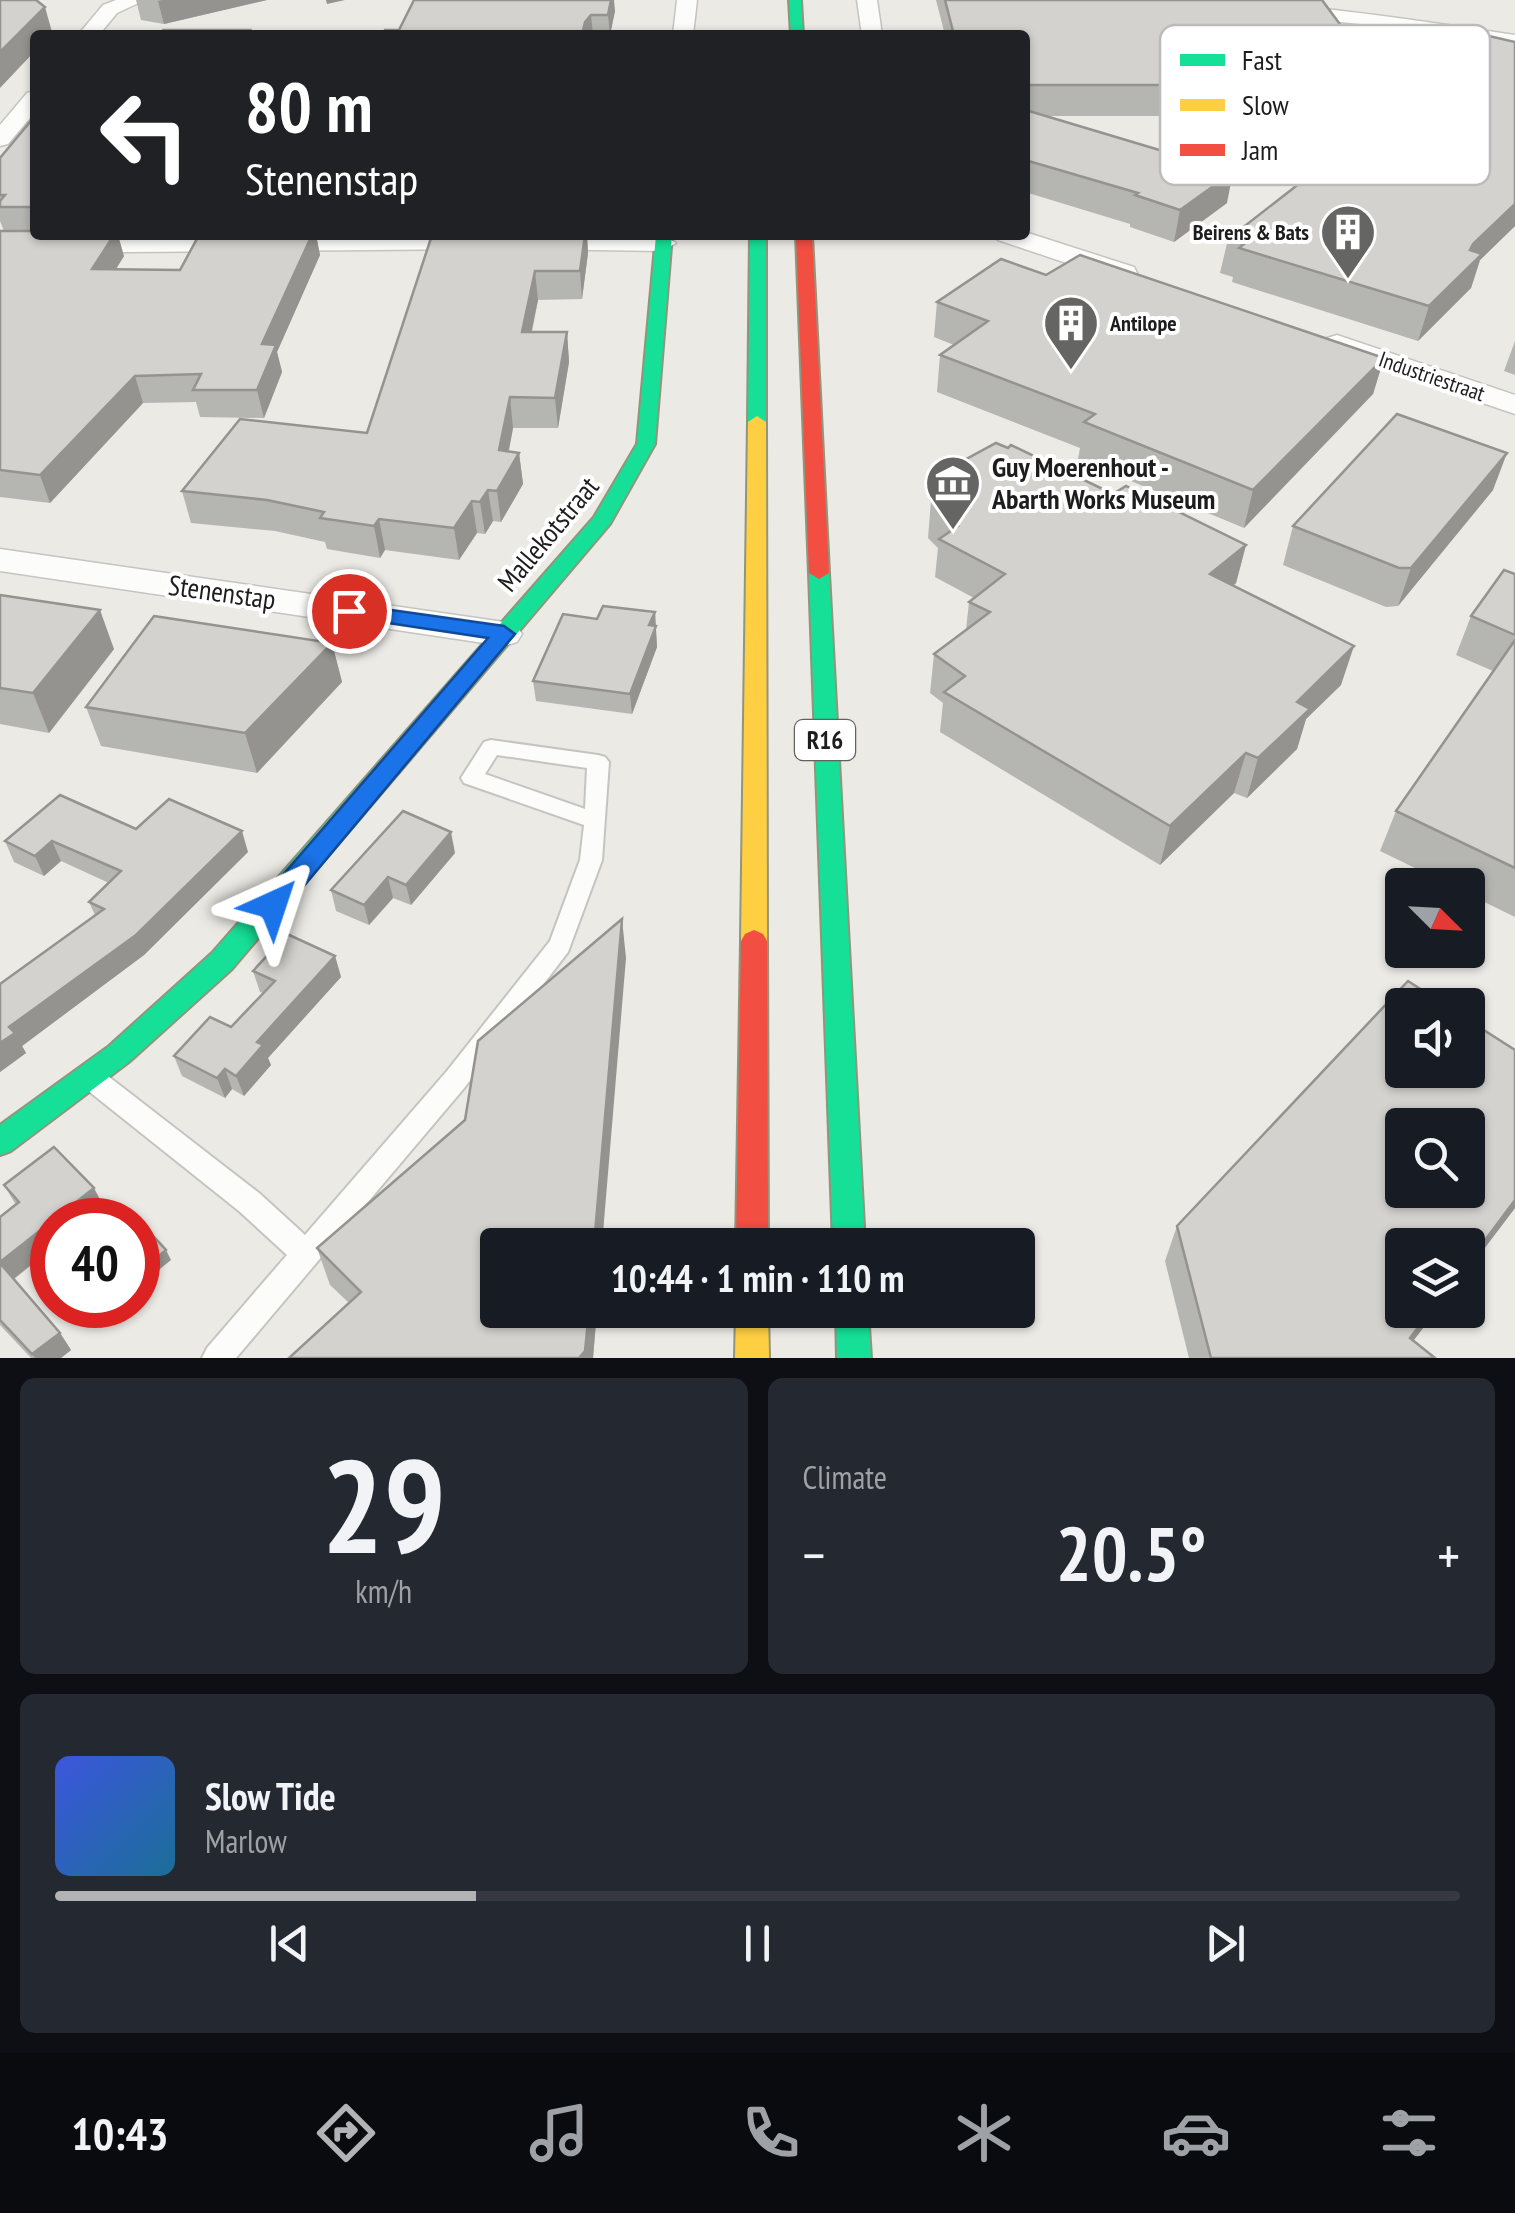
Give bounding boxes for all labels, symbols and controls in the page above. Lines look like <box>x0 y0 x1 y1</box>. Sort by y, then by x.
legend <box>1160 25 1490 185</box>
text: Fast <box>1242 41 1282 78</box>
text: 80 m <box>245 61 373 151</box>
icon: left <box>80 70 210 200</box>
text: Slow <box>1242 86 1289 123</box>
text: Jam <box>1241 131 1278 168</box>
text: Stenenstap <box>245 149 418 207</box>
building icon: Beirens & Bats <box>1318 202 1378 281</box>
place label: Beirens & Bats <box>1193 218 1309 246</box>
building icon: Antilope <box>1041 293 1101 372</box>
place label: Antilope <box>1109 309 1177 337</box>
street label: Industriestraat <box>1375 345 1489 407</box>
place label: Guy Moerenhout - Abarth Works Museum <box>991 448 1215 517</box>
museum icon: Guy Moerenhout - Abarth Works Museum <box>923 453 983 532</box>
street label: Mallekotstraat <box>489 468 607 599</box>
street label: Stenenstap <box>166 566 278 617</box>
pin <box>307 569 392 654</box>
icon: arrive <box>322 584 377 639</box>
road number: R16 <box>795 720 855 760</box>
position arrow <box>221 853 325 957</box>
north arrow <box>1385 868 1485 968</box>
map controls <box>1385 868 1485 1328</box>
button: sound <box>1385 988 1485 1088</box>
button: search <box>1385 1108 1485 1208</box>
speed limit sign: 40 <box>30 1198 160 1328</box>
button: layers <box>1385 1228 1485 1328</box>
text: 10:44 · 1 min · 110 m <box>611 1253 904 1302</box>
text: 29 <box>322 1421 446 1589</box>
text: Climate <box>803 1456 887 1498</box>
text: 20.5° <box>1056 1505 1207 1602</box>
text: − <box>803 1519 825 1590</box>
text: + <box>1437 1519 1460 1590</box>
text: km/h <box>355 1570 412 1612</box>
text: Slow Tide <box>205 1771 336 1820</box>
text: Marlow <box>205 1820 287 1862</box>
icon: previous <box>262 1916 317 1971</box>
icon: pause <box>730 1916 785 1971</box>
icon: next <box>1198 1916 1253 1971</box>
icon: directions <box>311 2098 381 2168</box>
icon: music <box>524 2098 594 2168</box>
icon: phone <box>736 2098 806 2168</box>
icon: climate <box>949 2098 1019 2168</box>
icon: car <box>1161 2098 1231 2168</box>
icon: filters <box>1374 2098 1444 2168</box>
text: 10:43 <box>71 2104 169 2162</box>

